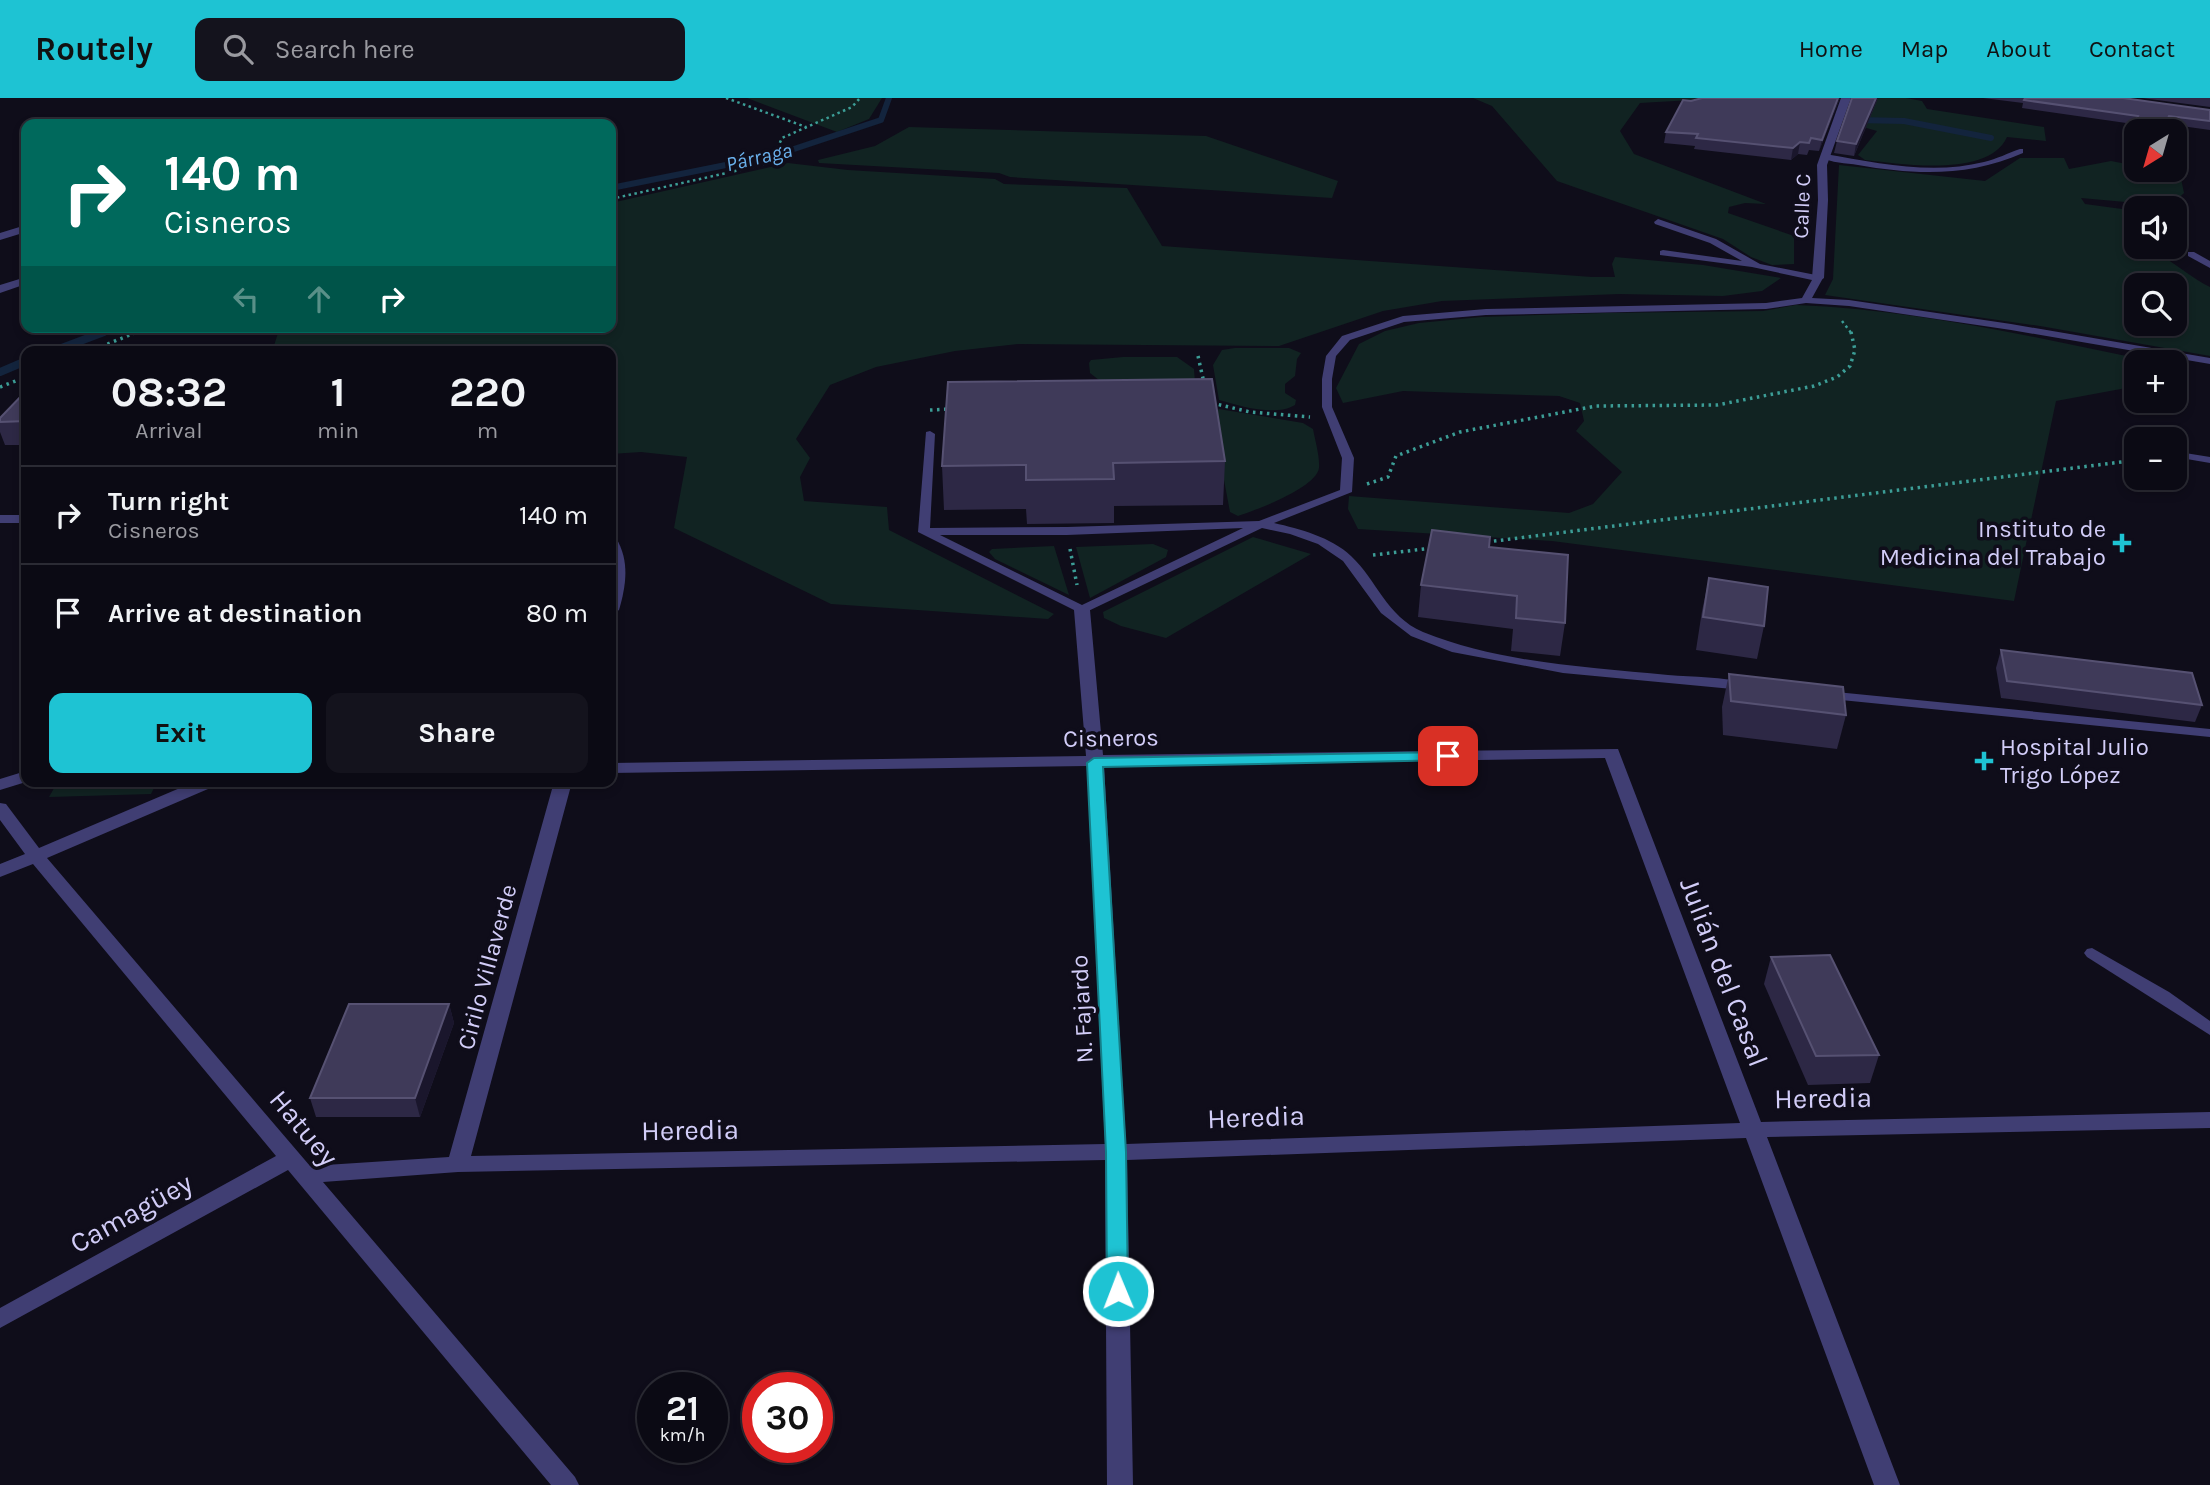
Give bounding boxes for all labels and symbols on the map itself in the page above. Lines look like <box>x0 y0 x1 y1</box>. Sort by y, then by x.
north arrow <box>2124 119 2188 182</box>
water label: Párraga <box>724 138 794 176</box>
street label: Calle C <box>1789 173 1815 239</box>
place label: Instituto de Medicina del Trabajo <box>1880 515 2106 571</box>
marker: Instituto de Medicina del Trabajo <box>2112 533 2132 553</box>
street label: Cisneros <box>1063 723 1159 753</box>
pin <box>1418 726 1478 786</box>
place label: Hospital Julio Trigo López <box>2000 733 2149 789</box>
marker: Hospital Julio Trigo López <box>1974 751 1994 771</box>
street label: Julián del Casal <box>1673 873 1775 1071</box>
street label: Cirilo Villaverde <box>451 881 523 1053</box>
street label: N. Fajardo <box>1065 954 1099 1064</box>
street label: Heredia <box>1774 1081 1872 1115</box>
street label: Hatuey <box>263 1083 345 1173</box>
street label: Heredia <box>1206 1099 1306 1135</box>
street label: Heredia <box>641 1113 739 1147</box>
street label: Camagüey <box>64 1166 198 1260</box>
position arrow <box>1081 1254 1155 1328</box>
speed limit sign: 30 <box>742 1372 833 1463</box>

